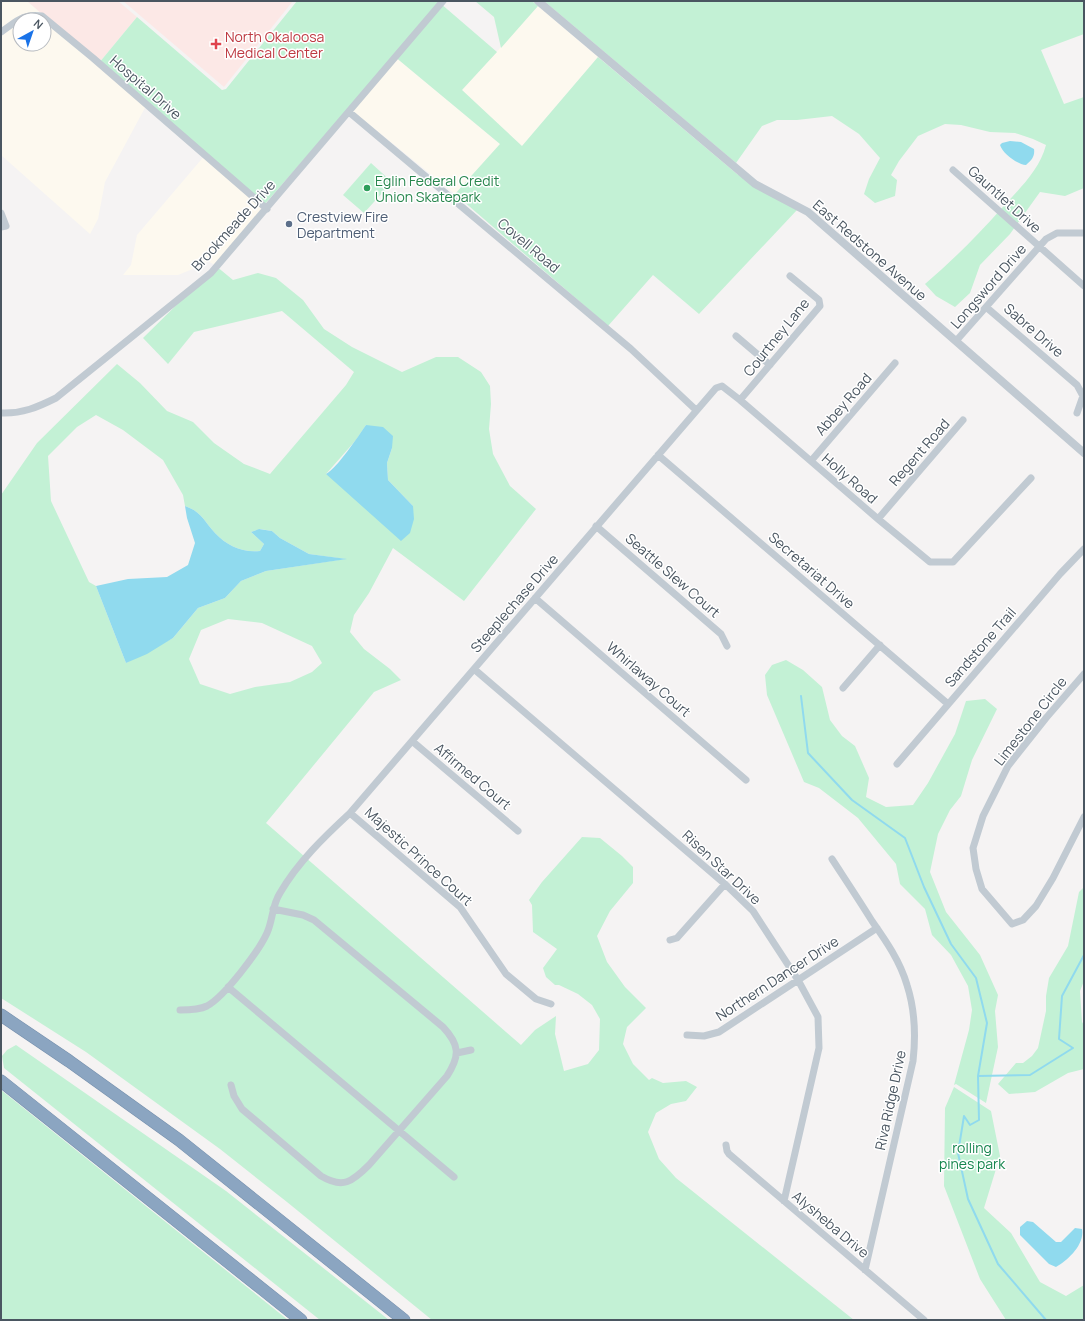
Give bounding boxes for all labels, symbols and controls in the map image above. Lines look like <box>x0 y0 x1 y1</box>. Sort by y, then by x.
north arrow <box>12 12 52 52</box>
text: N <box>31 16 47 32</box>
place label: North Okaloosa Medical Center <box>225 27 324 62</box>
marker: North Okaloosa Medical Center <box>210 38 222 50</box>
street label: Hospital Drive <box>106 51 186 123</box>
street label: Gauntlet Drive <box>964 161 1046 237</box>
place label: Eglin Federal Credit Union Skatepark <box>375 171 500 206</box>
street label: Brookmeade Drive <box>187 175 279 275</box>
marker: Eglin Federal Credit Union Skatepark <box>362 183 372 193</box>
street label: East Redstone Avenue <box>809 195 931 305</box>
place label: Crestview Fire Department <box>297 207 388 242</box>
street label: Covell Road <box>494 213 564 277</box>
marker: Crestview Fire Department <box>284 219 294 229</box>
street label: Longsword Drive <box>946 240 1030 332</box>
street label: Courtney Lane <box>739 294 813 380</box>
street label: Sabre Drive <box>1000 299 1068 361</box>
street label: Abbey Road <box>811 369 875 439</box>
street label: Regent Road <box>885 414 953 490</box>
street label: Holly Road <box>818 449 882 507</box>
street label: Secretariat Drive <box>765 527 859 613</box>
street label: Seattle Slew Court <box>622 529 725 622</box>
street label: Steeplechase Drive <box>466 550 562 656</box>
street label: Sandstone Trail <box>940 603 1020 691</box>
street label: Whirlaway Court <box>603 637 695 721</box>
street label: Limestone Circle <box>989 673 1071 769</box>
street label: Affirmed Court <box>431 738 516 814</box>
street label: Majestic Prince Court <box>361 802 477 910</box>
street label: Risen Star Drive <box>679 826 765 908</box>
street label: Northern Dancer Drive <box>712 931 842 1025</box>
street label: Riva Ridge Drive <box>870 1048 910 1152</box>
park label: rolling pines park <box>939 1138 1006 1173</box>
street label: Alysheba Drive <box>789 1186 873 1262</box>

